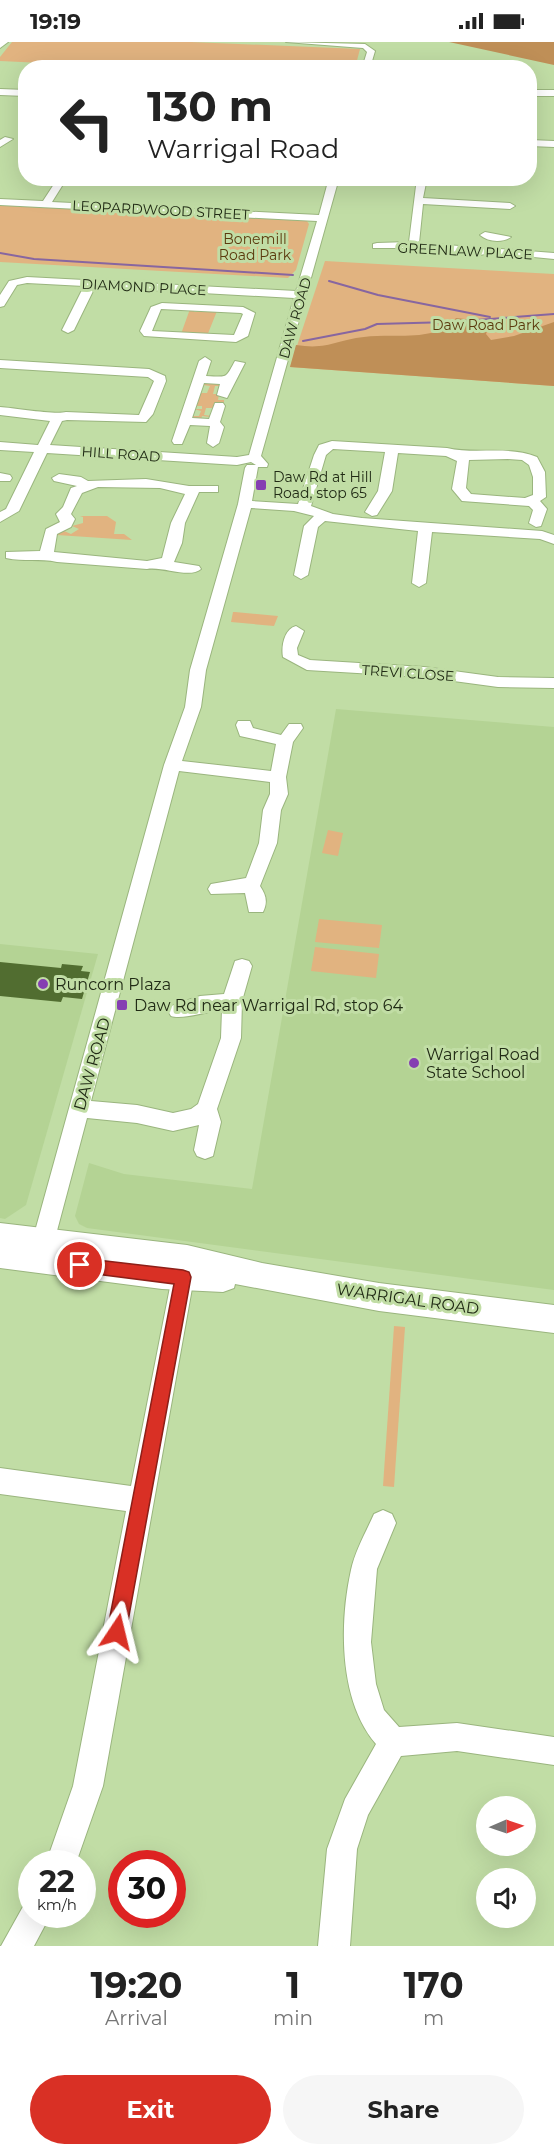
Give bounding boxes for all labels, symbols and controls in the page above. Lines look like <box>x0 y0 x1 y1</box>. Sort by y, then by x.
text: 19:19 <box>30 8 81 35</box>
text: 130 m <box>147 80 273 132</box>
icon: left <box>48 84 126 162</box>
text: Warrigal Road <box>147 132 339 165</box>
street label: LEOPARDWOOD STREET <box>72 196 250 224</box>
park label: Bonemill Road Park <box>219 230 292 264</box>
street label: GREENLAW PLACE <box>397 238 533 264</box>
street label: DIAMOND PLACE <box>81 275 207 299</box>
street label: DAW ROAD <box>275 275 315 361</box>
park label: Daw Road Park <box>432 316 541 334</box>
street label: HILL ROAD <box>81 442 161 466</box>
place label: Daw Rd at Hill Road, stop 65 <box>273 468 372 502</box>
marker: Daw Rd at Hill Road, stop 65 <box>254 478 268 492</box>
street label: TREVI CLOSE <box>361 661 455 685</box>
place label: Runcorn Plaza <box>55 975 171 994</box>
marker: Runcorn Plaza <box>36 977 50 991</box>
place label: Daw Rd near Warrigal Rd, stop 64 <box>134 996 404 1015</box>
marker: Daw Rd near Warrigal Rd, stop 64 <box>115 998 129 1012</box>
street label: DAW ROAD <box>70 1016 114 1112</box>
place label: Warrigal Road State School <box>426 1045 540 1082</box>
marker: Warrigal Road State School <box>407 1056 421 1070</box>
pin <box>54 1239 105 1290</box>
icon: arrive <box>63 1248 96 1281</box>
street label: WARRIGAL ROAD <box>336 1280 480 1318</box>
position arrow <box>85 1600 149 1664</box>
north arrow <box>476 1796 536 1856</box>
map controls <box>476 1796 536 1928</box>
speed limit sign: 30 <box>108 1850 186 1928</box>
text: 22 <box>39 1863 75 1900</box>
button: sound <box>476 1868 536 1928</box>
text: km/h <box>37 1895 77 1914</box>
text: 19:20 <box>90 1963 183 2007</box>
text: 1 <box>286 1963 300 2007</box>
text: 170 <box>403 1963 464 2007</box>
text: Arrival <box>105 2006 168 2030</box>
text: min <box>273 2006 313 2030</box>
text: m <box>423 2006 444 2030</box>
button: Exit <box>30 2075 271 2144</box>
button: Share <box>283 2075 524 2144</box>

